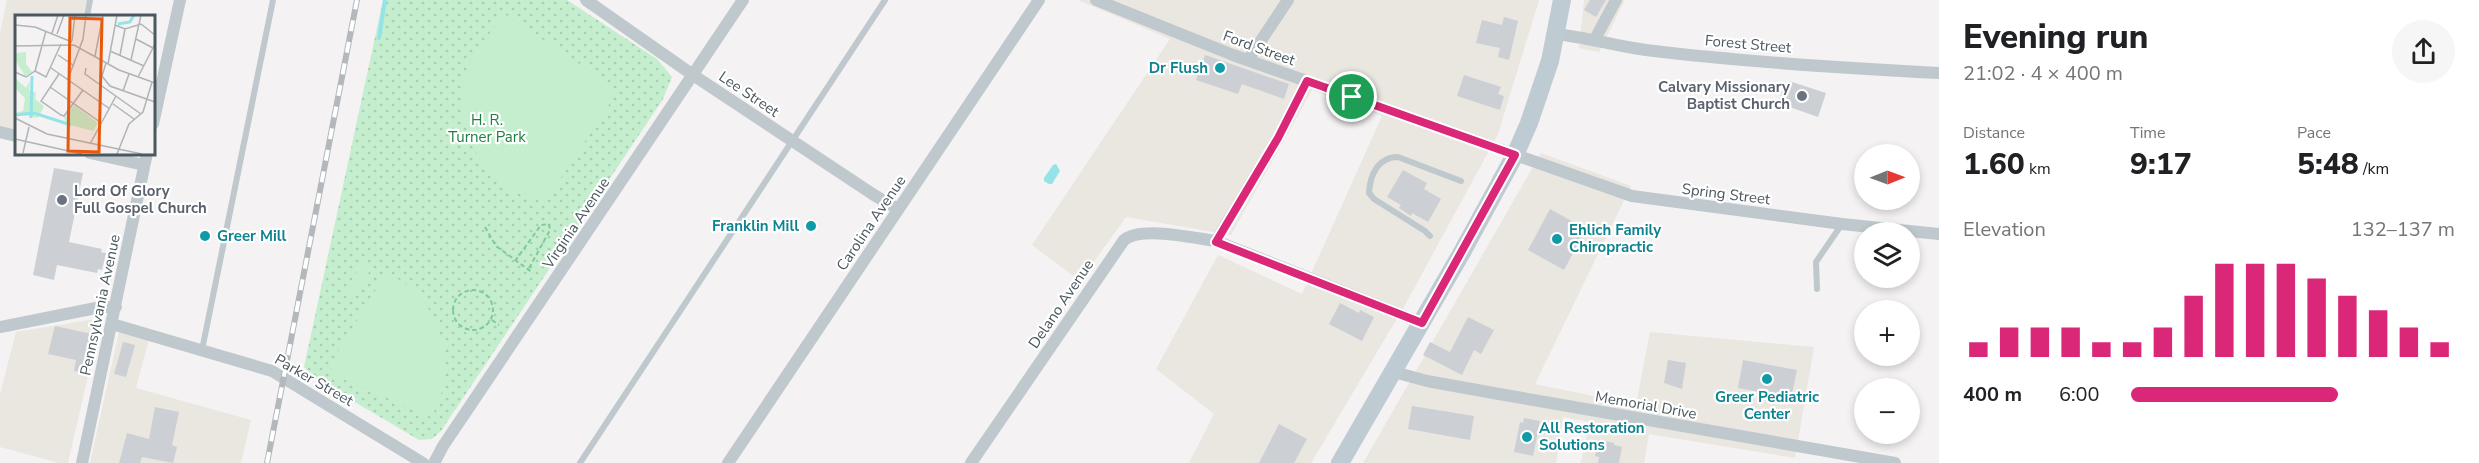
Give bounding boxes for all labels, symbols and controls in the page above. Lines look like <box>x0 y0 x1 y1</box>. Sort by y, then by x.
inset map <box>15 15 154 154</box>
text: Evening run <box>1963 15 2148 60</box>
button: share <box>2392 20 2455 83</box>
street label: Ford Street <box>1220 26 1298 70</box>
street label: Forest Street <box>1704 30 1793 58</box>
place label: Dr Flush <box>1149 58 1208 78</box>
text: 21:02 · 4 × 400 m <box>1963 60 2123 87</box>
marker: Dr Flush <box>1213 61 1227 75</box>
street label: Lee Street <box>715 66 784 122</box>
pin <box>1326 71 1377 122</box>
place label: Calvary Missionary Baptist Church <box>1658 77 1790 114</box>
icon: arrive <box>1335 80 1368 113</box>
marker: Calvary Missionary Baptist Church <box>1795 89 1809 103</box>
park label: H. R. Turner Park <box>448 110 526 147</box>
text: Distance <box>1963 122 2025 144</box>
text: Time <box>2130 122 2166 144</box>
text: Pace <box>2297 122 2331 144</box>
north arrow <box>1854 144 1920 210</box>
map controls <box>1854 144 1920 444</box>
text: 1.60 <box>1963 144 2025 185</box>
text: 9:17 <box>2130 144 2192 185</box>
text: 5:48 <box>2297 144 2359 185</box>
text: km <box>2025 158 2051 180</box>
text: /km <box>2359 158 2389 180</box>
street label: Carolina Avenue <box>832 172 910 274</box>
street label: Virginia Avenue <box>537 173 614 273</box>
street label: Spring Street <box>1681 179 1772 209</box>
place label: Lord Of Glory Full Gospel Church <box>74 181 207 218</box>
marker: Lord Of Glory Full Gospel Church <box>55 193 69 207</box>
place label: Franklin Mill <box>712 216 799 236</box>
text: Elevation <box>1963 216 2046 243</box>
text: 132–137 m <box>2351 216 2455 243</box>
marker: Franklin Mill <box>804 219 818 233</box>
place label: Ehlich Family Chiropractic <box>1569 220 1661 257</box>
button: layers <box>1854 222 1920 288</box>
place label: Greer Mill <box>217 226 287 246</box>
marker: Greer Mill <box>198 229 212 243</box>
marker: Ehlich Family Chiropractic <box>1550 232 1564 246</box>
street label: Pennsylvania Avenue <box>75 233 125 377</box>
street label: Delano Avenue <box>1024 256 1098 352</box>
button: + <box>1854 300 1920 366</box>
street label: Parker Street <box>271 349 358 411</box>
marker: Greer Pediatric Center <box>1760 372 1774 386</box>
button: − <box>1854 378 1920 444</box>
text: 400 m <box>1963 381 2022 408</box>
text: 6:00 <box>2059 381 2100 408</box>
street label: Memorial Drive <box>1594 386 1698 424</box>
place label: Greer Pediatric Center <box>1715 387 1819 424</box>
place label: All Restoration Solutions <box>1539 418 1645 455</box>
marker: All Restoration Solutions <box>1520 430 1534 444</box>

